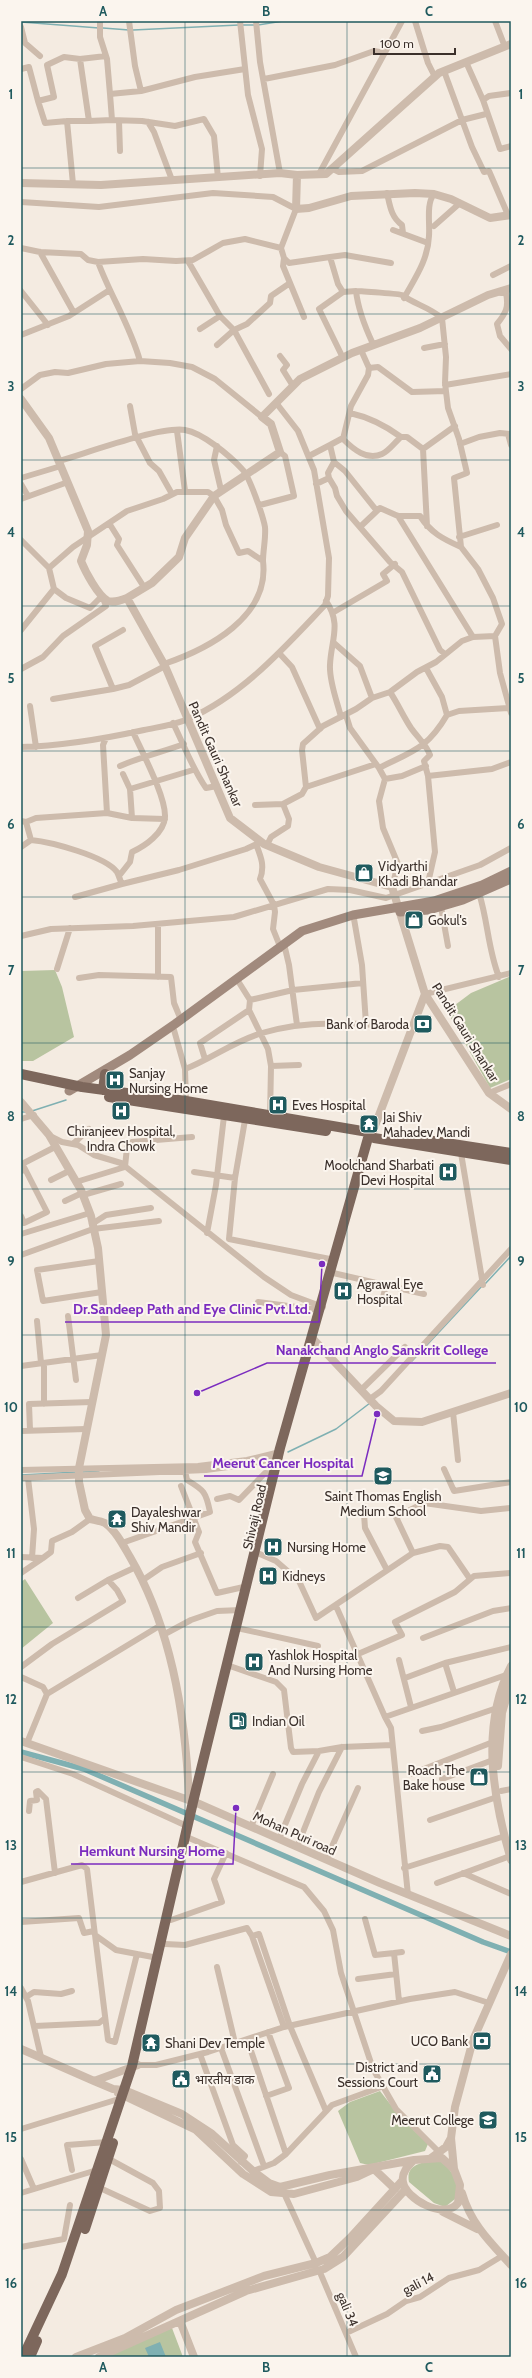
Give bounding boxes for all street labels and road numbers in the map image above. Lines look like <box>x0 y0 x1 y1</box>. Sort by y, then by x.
street label: Pandit Gauri Shankar <box>186 699 247 810</box>
street label: Pandit Gauri Shankar <box>429 980 503 1085</box>
street label: Shivaji Road <box>239 1483 270 1551</box>
street label: Mohan Puri road <box>251 1807 339 1859</box>
street label: gali 14 <box>400 2268 437 2298</box>
street label: gali 34 <box>334 2289 363 2329</box>

